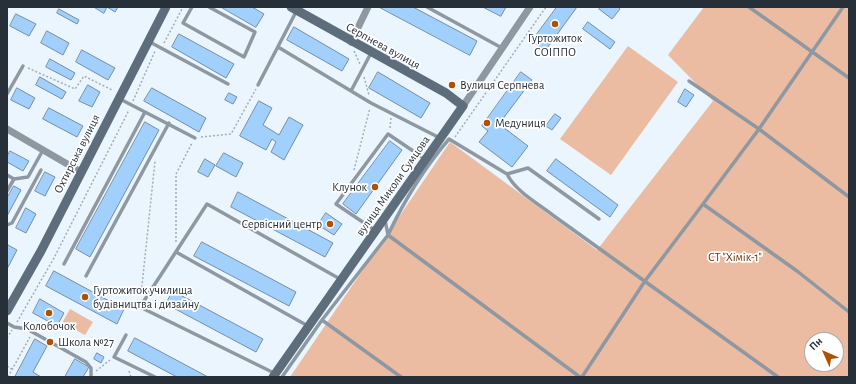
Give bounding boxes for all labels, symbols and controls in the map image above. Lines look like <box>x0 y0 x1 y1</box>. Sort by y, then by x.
marker: Гуртожиток СОІППО <box>550 19 560 29</box>
street label: Серпнева вулиця <box>343 20 423 72</box>
place label: Гуртожиток СОІППО <box>528 31 582 59</box>
place label: Вулиця Серпнева <box>460 78 544 92</box>
marker: Вулиця Серпнева <box>447 80 457 90</box>
street label: Охтирська вулиця <box>51 112 103 196</box>
place label: Медуниця <box>495 116 546 130</box>
marker: Медуниця <box>482 118 492 128</box>
street label: вулиця Миколи Сумцова <box>353 133 433 239</box>
place label: Клунок <box>332 180 367 194</box>
marker: Клунок <box>370 182 380 192</box>
place label: Сервісний центр <box>241 217 322 231</box>
marker: Сервісний центр <box>325 219 335 229</box>
park label: СТ "Хімік-1" <box>708 250 762 264</box>
place label: Гуртожиток училища будівництва і дизайну <box>93 283 199 311</box>
marker: Гуртожиток училища будівництва і дизайну <box>80 292 90 302</box>
marker: Колобочок <box>44 308 54 318</box>
place label: Колобочок <box>23 319 75 333</box>
north arrow <box>804 332 844 372</box>
place label: Школа №27 <box>58 335 114 349</box>
text: Пн <box>807 335 824 353</box>
marker: Школа №27 <box>45 337 55 347</box>

